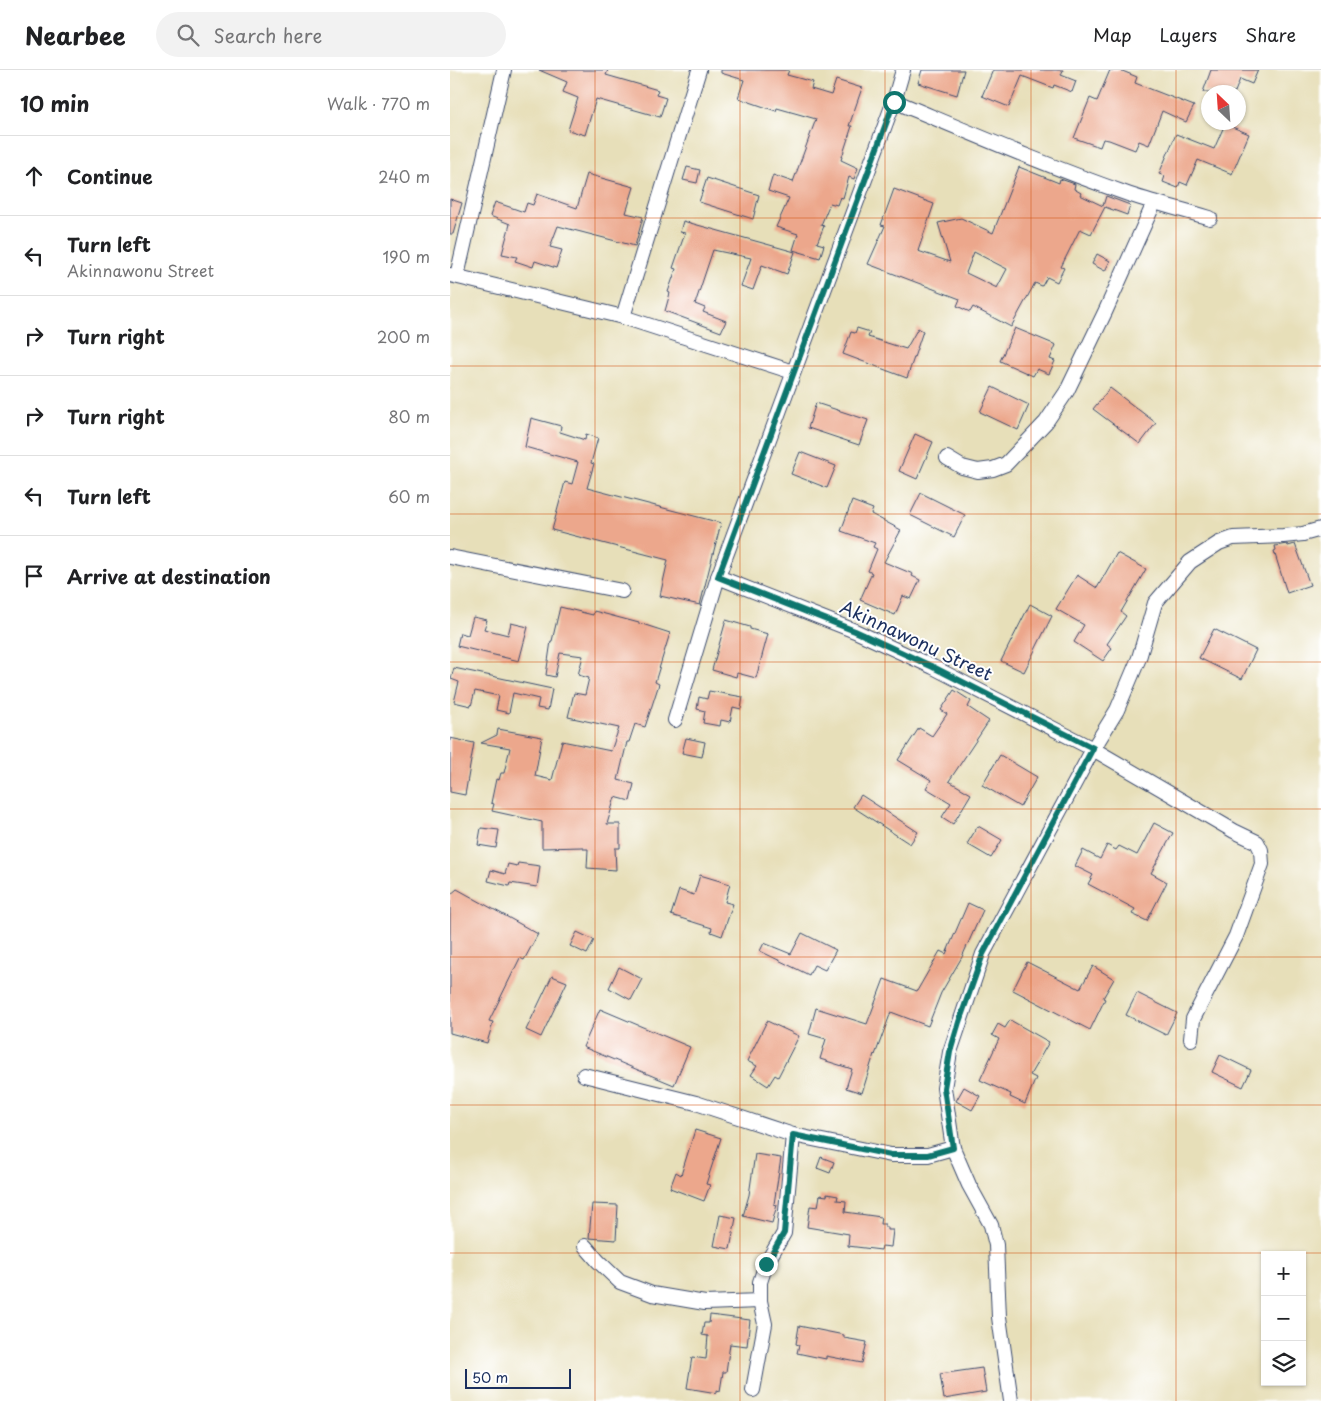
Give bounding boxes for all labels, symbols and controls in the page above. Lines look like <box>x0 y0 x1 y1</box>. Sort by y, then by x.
search box <box>156 12 506 57</box>
text: Nearbee <box>25 17 126 53</box>
icon: search <box>174 21 202 49</box>
text: Search here <box>214 21 322 49</box>
text: Map <box>1093 21 1132 48</box>
text: Layers <box>1160 21 1217 48</box>
text: Share <box>1245 21 1296 48</box>
north arrow <box>1201 85 1246 130</box>
text: 10 min <box>20 87 90 119</box>
text: Walk · 770 m <box>327 91 430 115</box>
route start <box>883 91 906 114</box>
icon: ahead <box>20 162 48 190</box>
text: Continue <box>67 162 153 190</box>
text: 240 m <box>378 164 430 188</box>
text: Turn left <box>67 230 151 258</box>
icon: left <box>20 242 48 270</box>
text: 190 m <box>382 244 430 268</box>
text: Akinnawonu Street <box>67 258 214 282</box>
icon: right <box>20 322 48 350</box>
text: Turn right <box>67 322 165 350</box>
text: 200 m <box>377 324 430 348</box>
icon: right <box>20 402 48 430</box>
text: Turn right <box>67 402 165 430</box>
text: 80 m <box>388 404 430 428</box>
icon: left <box>20 482 48 510</box>
text: Turn left <box>67 482 151 510</box>
text: 60 m <box>388 484 430 508</box>
icon: arrive <box>20 562 48 590</box>
text: Arrive at destination <box>67 562 271 590</box>
street label: Akinnawonu Street <box>836 592 997 687</box>
map controls <box>1261 1251 1306 1386</box>
button: + <box>1261 1251 1306 1296</box>
route end <box>755 1253 778 1276</box>
button: − <box>1261 1296 1306 1341</box>
button: layers <box>1261 1341 1306 1386</box>
scale bar <box>465 1366 571 1389</box>
text: 50 m <box>472 1367 508 1388</box>

